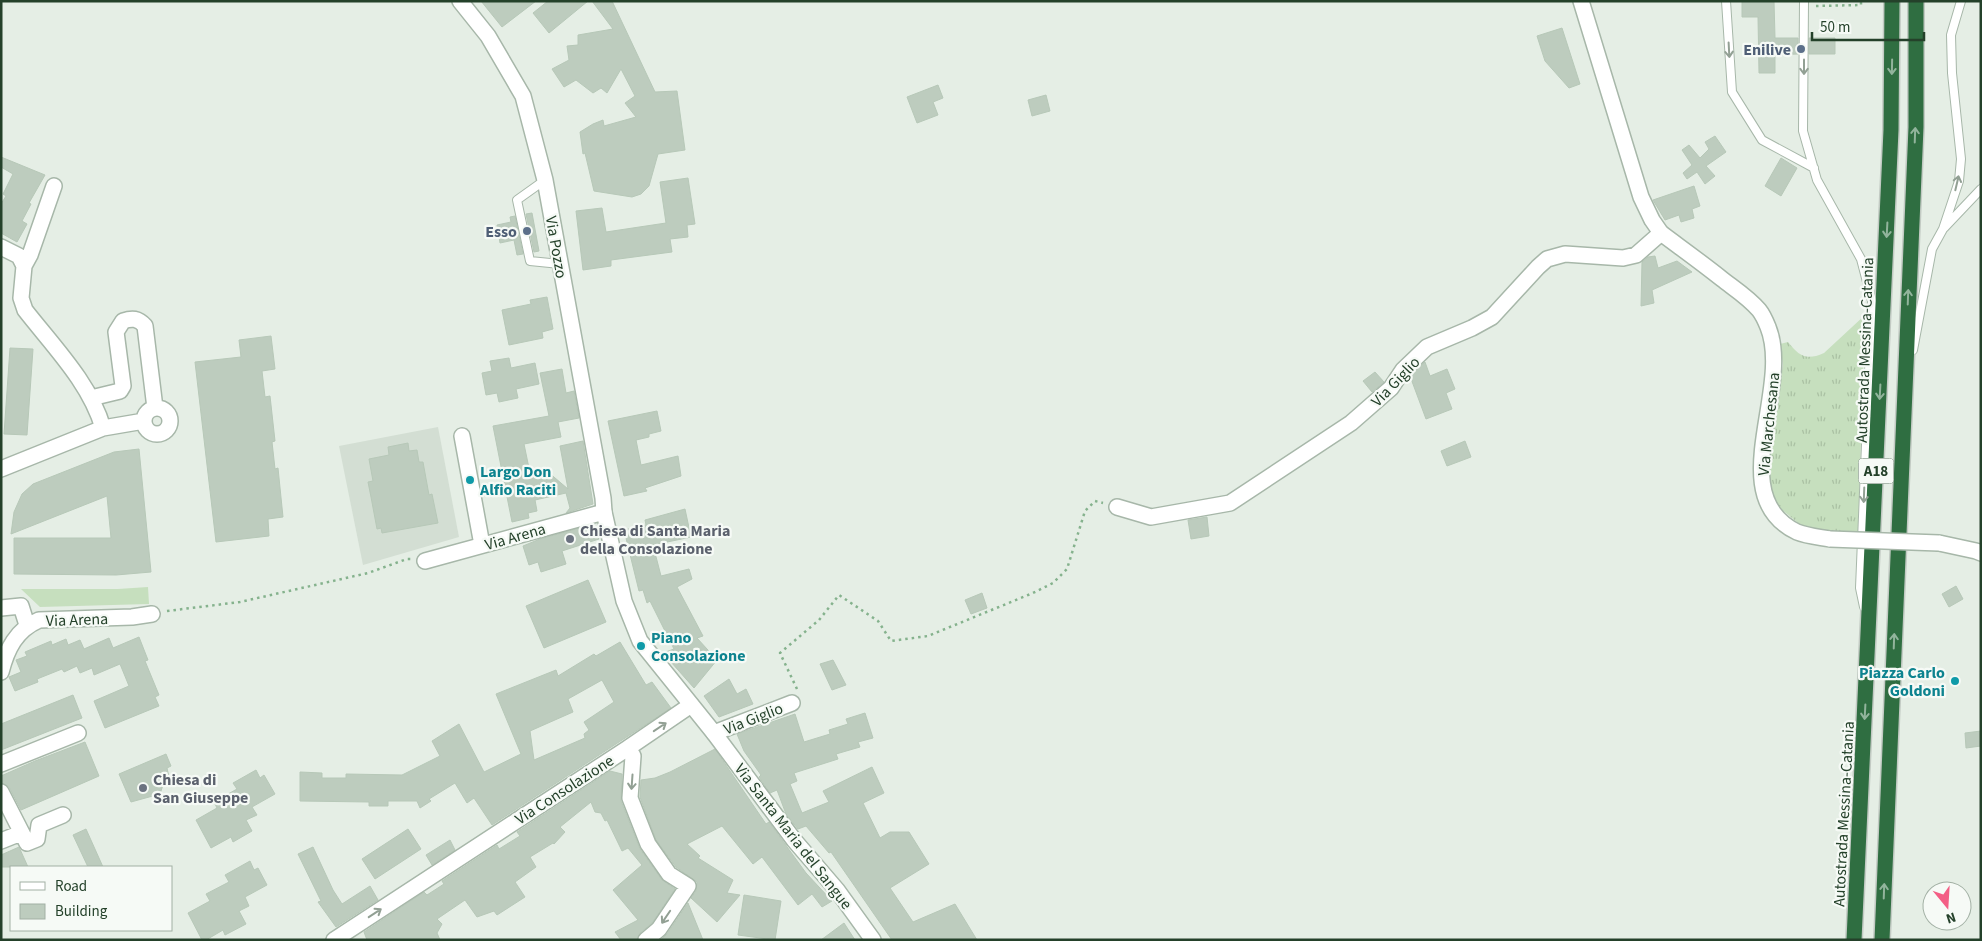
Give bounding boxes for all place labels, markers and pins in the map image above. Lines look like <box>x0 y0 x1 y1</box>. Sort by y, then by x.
place label: Enilive <box>1743 39 1791 61</box>
marker: Enilive <box>1795 43 1807 55</box>
place label: Esso <box>485 221 517 243</box>
marker: Esso <box>521 225 533 237</box>
place label: Largo Don Alfio Raciti <box>479 461 556 501</box>
marker: Largo Don Alfio Raciti <box>464 474 476 486</box>
place label: Chiesa di Santa Maria della Consolazione <box>580 520 730 560</box>
marker: Chiesa di Santa Maria della Consolazione <box>564 533 576 545</box>
place label: Piano Consolazione <box>651 627 745 667</box>
marker: Piano Consolazione <box>635 640 647 652</box>
place label: Piazza Carlo Goldoni <box>1859 662 1945 702</box>
marker: Piazza Carlo Goldoni <box>1949 675 1961 687</box>
place label: Chiesa di San Giuseppe <box>153 769 248 809</box>
marker: Chiesa di San Giuseppe <box>137 782 149 794</box>

